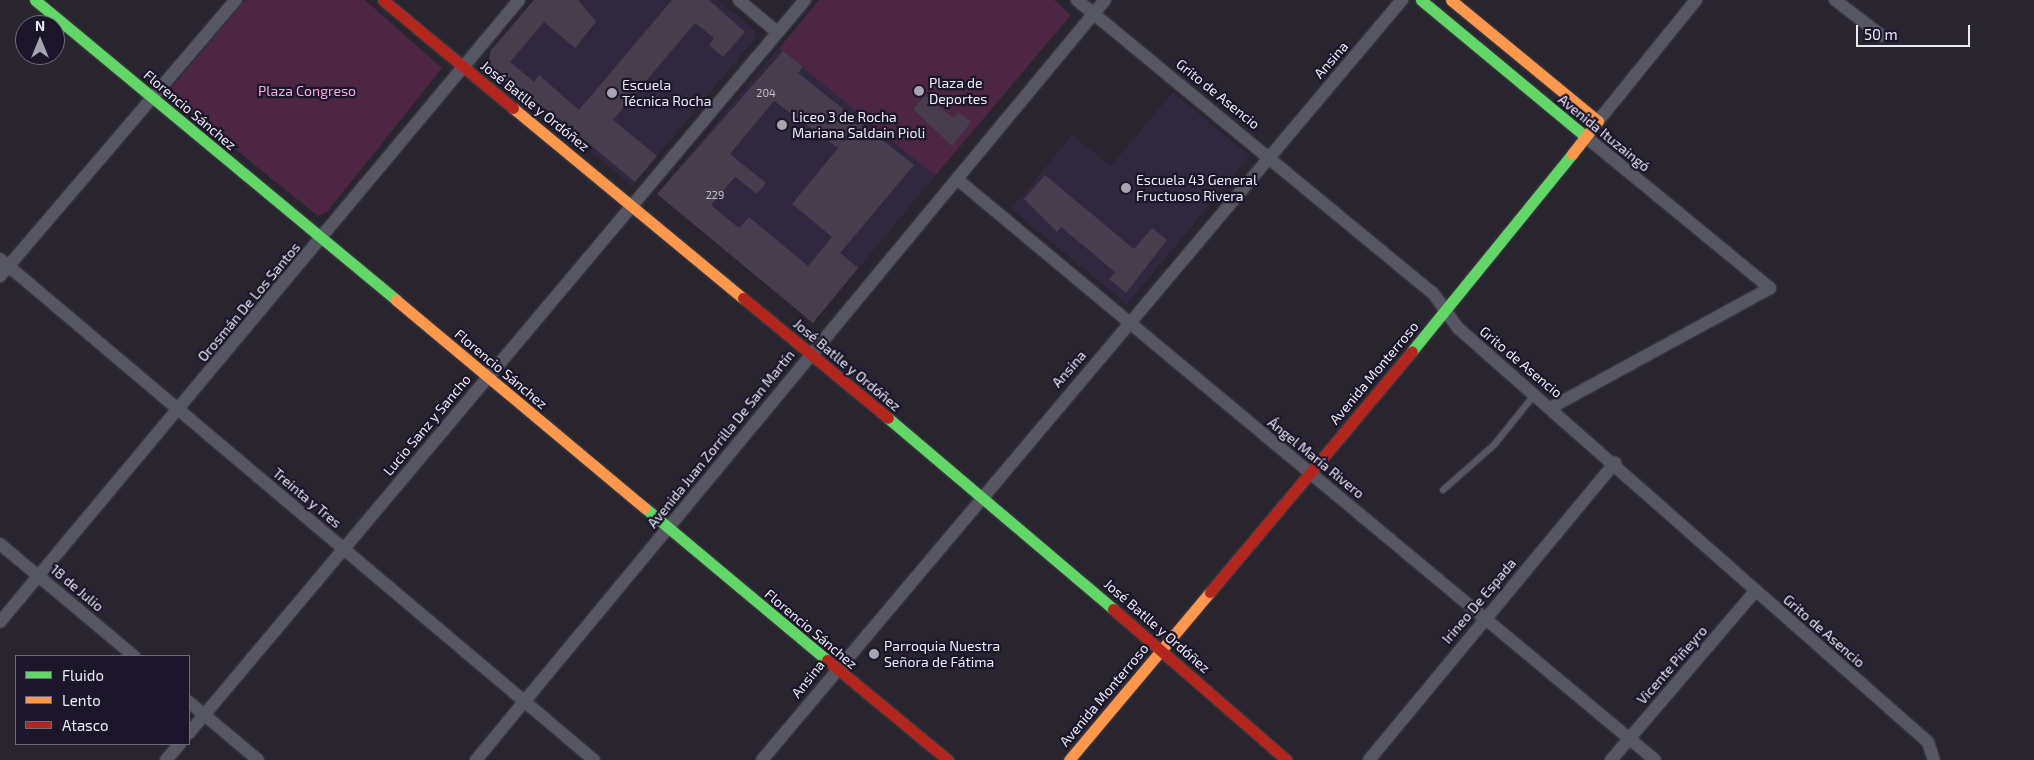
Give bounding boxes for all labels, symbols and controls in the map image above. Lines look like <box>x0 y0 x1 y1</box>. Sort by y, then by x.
north arrow <box>15 15 65 65</box>
scale bar <box>1859 15 1973 47</box>
text: N <box>35 17 45 34</box>
text: 50 m <box>1864 25 1898 43</box>
street label: Ansina <box>1310 38 1352 82</box>
street label: Grito de Asencio <box>1173 55 1263 133</box>
street label: José Batlle y Ordóñez <box>477 57 593 155</box>
street label: Florencio Sánchez <box>140 66 240 154</box>
place label: Plaza de Deportes <box>929 75 987 108</box>
place label: Escuela Técnica Rocha <box>622 77 711 110</box>
park label: Plaza Congreso <box>258 83 356 99</box>
marker: Plaza de Deportes <box>913 85 925 97</box>
house number: 204 <box>756 86 776 100</box>
marker: Escuela Técnica Rocha <box>606 87 618 99</box>
street label: Avenida Ituzaingó <box>1555 91 1653 175</box>
place label: Liceo 3 de Rocha Mariana Saldain Pioli <box>792 109 925 142</box>
marker: Liceo 3 de Rocha Mariana Saldain Pioli <box>776 119 788 131</box>
place label: Escuela 43 General Fructuoso Rivera <box>1136 172 1257 204</box>
marker: Escuela 43 General Fructuoso Rivera <box>1120 182 1132 194</box>
house number: 229 <box>706 188 724 202</box>
street label: Orosmán De Los Santos <box>194 239 304 365</box>
street label: José Batlle y Ordóñez <box>790 315 904 415</box>
street label: Avenida Monterroso <box>1326 318 1422 428</box>
street label: Grito de Asencio <box>1476 323 1566 401</box>
street label: Florencio Sánchez <box>451 325 551 413</box>
street label: Avenida Juan Zorrilla De San Martín <box>644 347 798 531</box>
street label: Ansina <box>1048 347 1090 391</box>
street label: Lucio Sanz y Sancho <box>380 371 474 479</box>
street label: Ángel María Rivero <box>1264 414 1368 502</box>
street label: Treinta y Tres <box>269 464 345 532</box>
street label: Irineo De Espada <box>1439 555 1519 647</box>
street label: 18 de Julio <box>47 561 107 615</box>
street label: José Batlle y Ordóñez <box>1100 575 1214 677</box>
street label: Florencio Sánchez <box>761 585 861 673</box>
street label: Grito de Asencio <box>1780 591 1868 671</box>
street label: Vicente Piñeyro <box>1633 622 1711 708</box>
place label: Parroquia Nuestra Señora de Fátima <box>884 638 1000 670</box>
street label: Avenida Monterroso <box>1056 640 1152 750</box>
marker: Parroquia Nuestra Señora de Fátima <box>868 648 880 660</box>
legend <box>15 655 190 745</box>
street label: Ansina <box>788 657 828 701</box>
text: Fluido <box>62 666 104 684</box>
text: Lento <box>62 691 101 709</box>
text: Atasco <box>62 716 108 734</box>

